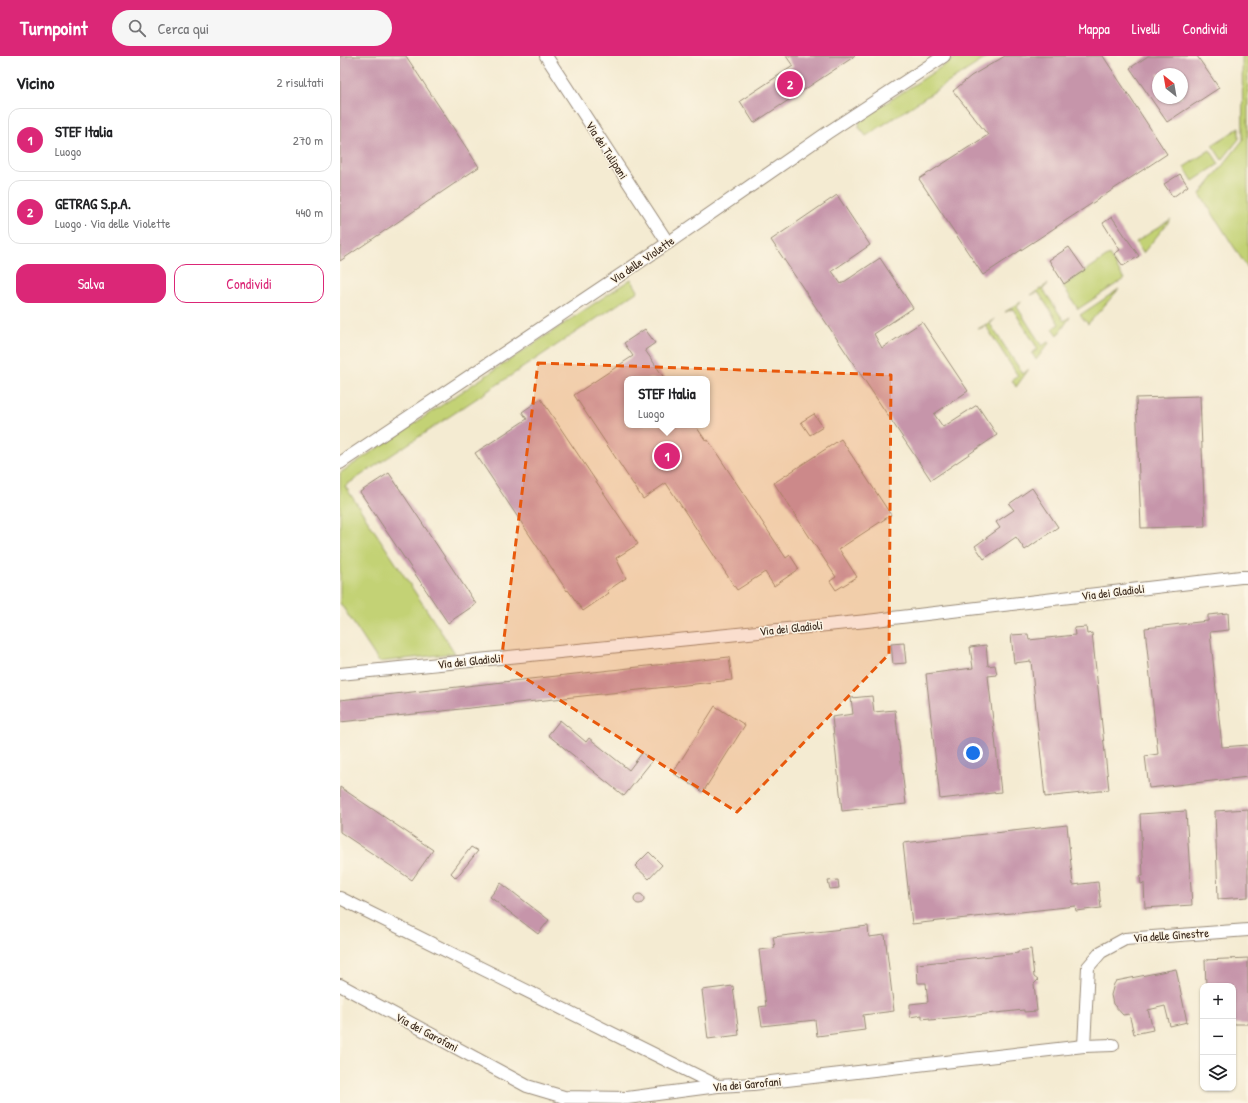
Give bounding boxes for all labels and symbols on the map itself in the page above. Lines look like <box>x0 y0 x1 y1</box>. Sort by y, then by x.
north arrow <box>1152 68 1188 104</box>
pin: 2 <box>777 69 803 99</box>
street label: Via dei Tulipani <box>582 118 632 182</box>
street label: Via delle Violette <box>606 232 678 288</box>
pin: 1 <box>654 441 680 471</box>
street label: Via dei Gladioli <box>1080 580 1146 604</box>
street label: Via dei Gladioli <box>759 616 823 640</box>
street label: Via dei Gladioli <box>437 649 501 673</box>
your location <box>963 743 983 763</box>
street label: Via delle Ginestre <box>1133 924 1210 946</box>
street label: Via dei Garofani <box>393 1008 461 1056</box>
street label: Via dei Garofani <box>712 1073 782 1095</box>

